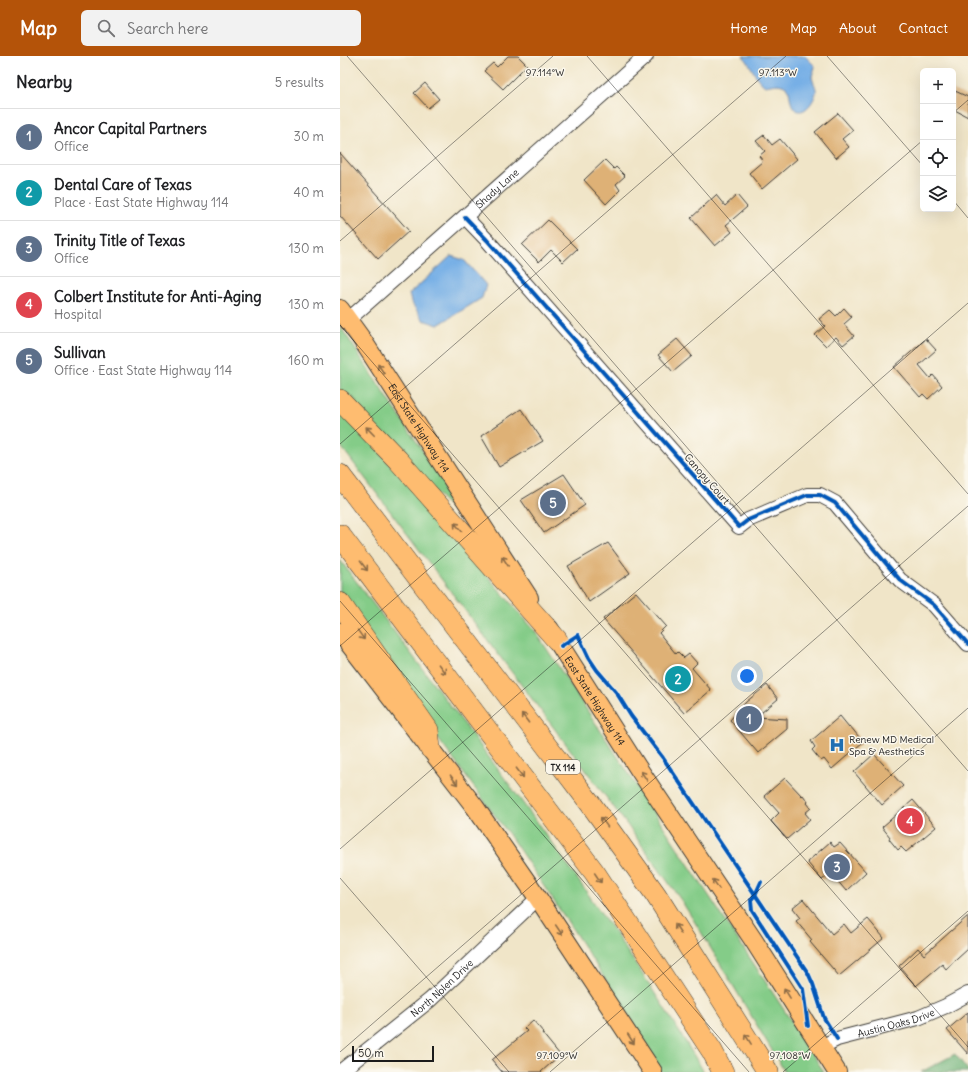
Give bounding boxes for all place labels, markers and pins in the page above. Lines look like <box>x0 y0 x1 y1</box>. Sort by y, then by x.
pin: 5 <box>540 488 566 518</box>
pin: 2 <box>665 664 691 694</box>
pin: 1 <box>736 704 762 734</box>
place label: Renew MD Medical Spa & Aesthetics <box>849 733 934 758</box>
hospital icon: Renew MD Medical Spa & Aesthetics <box>828 736 846 754</box>
pin: 4 <box>897 806 923 836</box>
pin: 3 <box>824 852 850 882</box>

